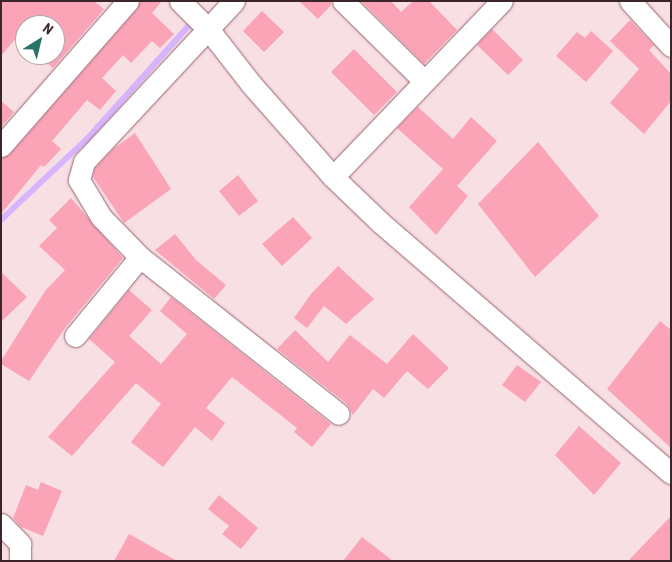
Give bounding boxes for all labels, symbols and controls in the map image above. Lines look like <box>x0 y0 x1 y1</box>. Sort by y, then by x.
north arrow <box>15 15 65 65</box>
text: N <box>40 20 56 38</box>

